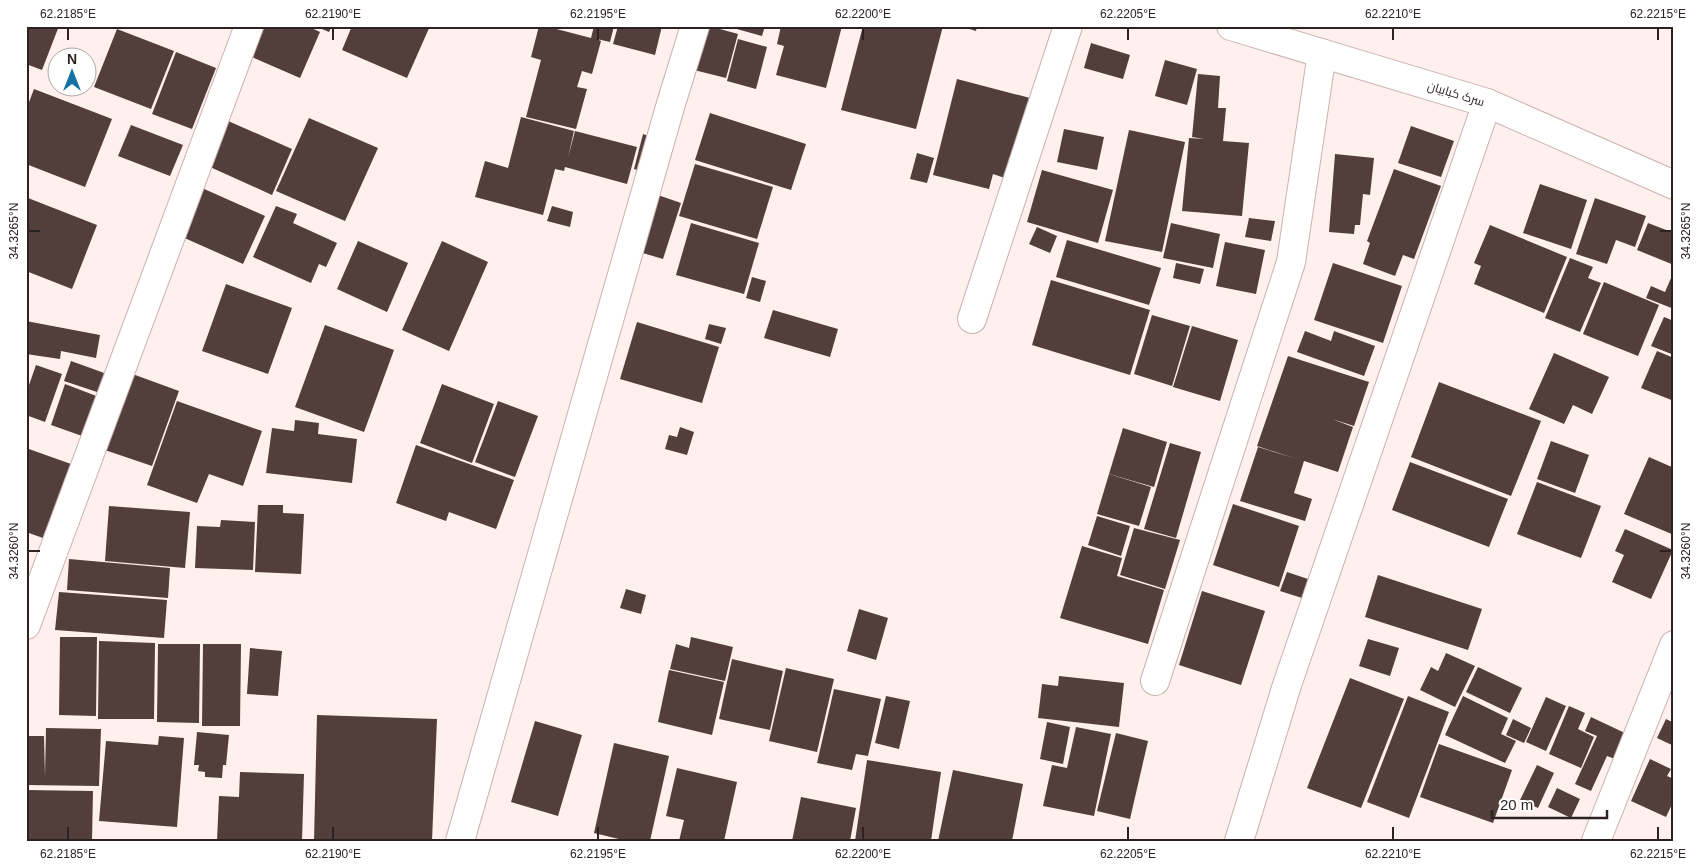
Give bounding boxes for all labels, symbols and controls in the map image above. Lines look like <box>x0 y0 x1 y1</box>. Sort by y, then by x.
text: 62.2185°E <box>40 7 96 21</box>
text: 62.2190°E <box>305 7 361 21</box>
text: 62.2195°E <box>570 7 626 21</box>
text: 62.2200°E <box>835 7 891 21</box>
text: 62.2205°E <box>1100 7 1156 21</box>
text: 62.2210°E <box>1365 7 1421 21</box>
text: 62.2215°E <box>1630 7 1686 21</box>
north arrow <box>48 48 98 98</box>
text: N <box>67 51 77 67</box>
street label: سرک کبابیان <box>1426 79 1486 109</box>
text: 34.3265°N <box>7 203 21 259</box>
text: 34.3265°N <box>1679 203 1693 259</box>
text: 34.3260°N <box>7 523 21 579</box>
text: 34.3260°N <box>1679 523 1693 579</box>
scale bar <box>1492 787 1608 819</box>
text: 20 m <box>1500 796 1533 813</box>
text: 62.2185°E <box>40 847 96 861</box>
text: 62.2190°E <box>305 847 361 861</box>
text: 62.2195°E <box>570 847 626 861</box>
text: 62.2200°E <box>835 847 891 861</box>
text: 62.2205°E <box>1100 847 1156 861</box>
text: 62.2210°E <box>1365 847 1421 861</box>
text: 62.2215°E <box>1630 847 1686 861</box>

